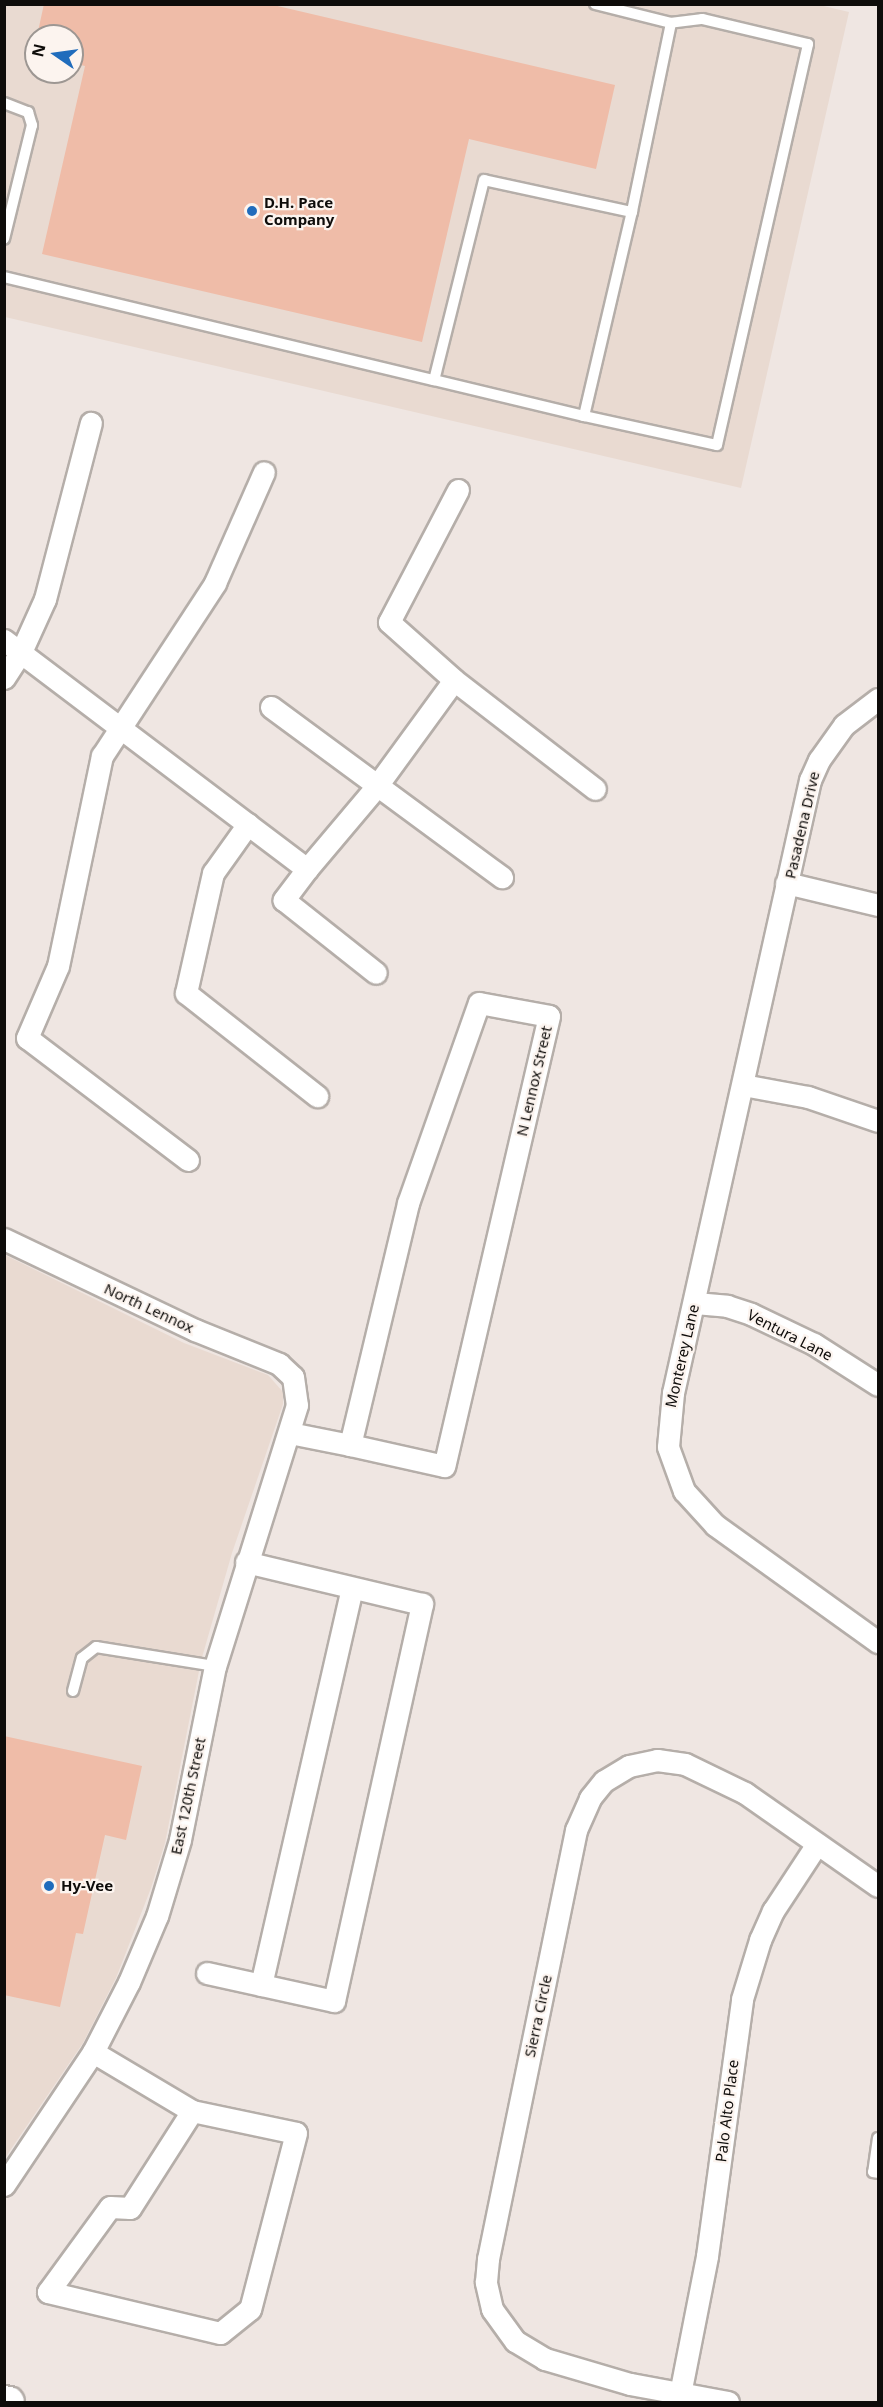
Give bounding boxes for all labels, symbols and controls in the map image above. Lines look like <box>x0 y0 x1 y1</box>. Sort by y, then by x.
north arrow <box>24 24 84 84</box>
text: N <box>26 42 51 59</box>
place label: D.H. Pace Company <box>264 193 334 228</box>
marker: D.H. Pace Company <box>245 204 259 218</box>
street label: Pasadena Drive <box>781 770 823 880</box>
street label: N Lennox Street <box>513 1024 555 1138</box>
street label: North Lennox <box>101 1279 197 1337</box>
street label: Monterey Lane <box>661 1303 703 1409</box>
street label: Ventura Lane <box>744 1306 836 1364</box>
street label: East 120th Street <box>167 1736 209 1856</box>
place label: Hy-Vee <box>61 1877 113 1895</box>
marker: Hy-Vee <box>42 1879 56 1893</box>
street label: Sierra Circle <box>520 1973 556 2059</box>
street label: Palo Alto Place <box>712 2059 742 2163</box>

